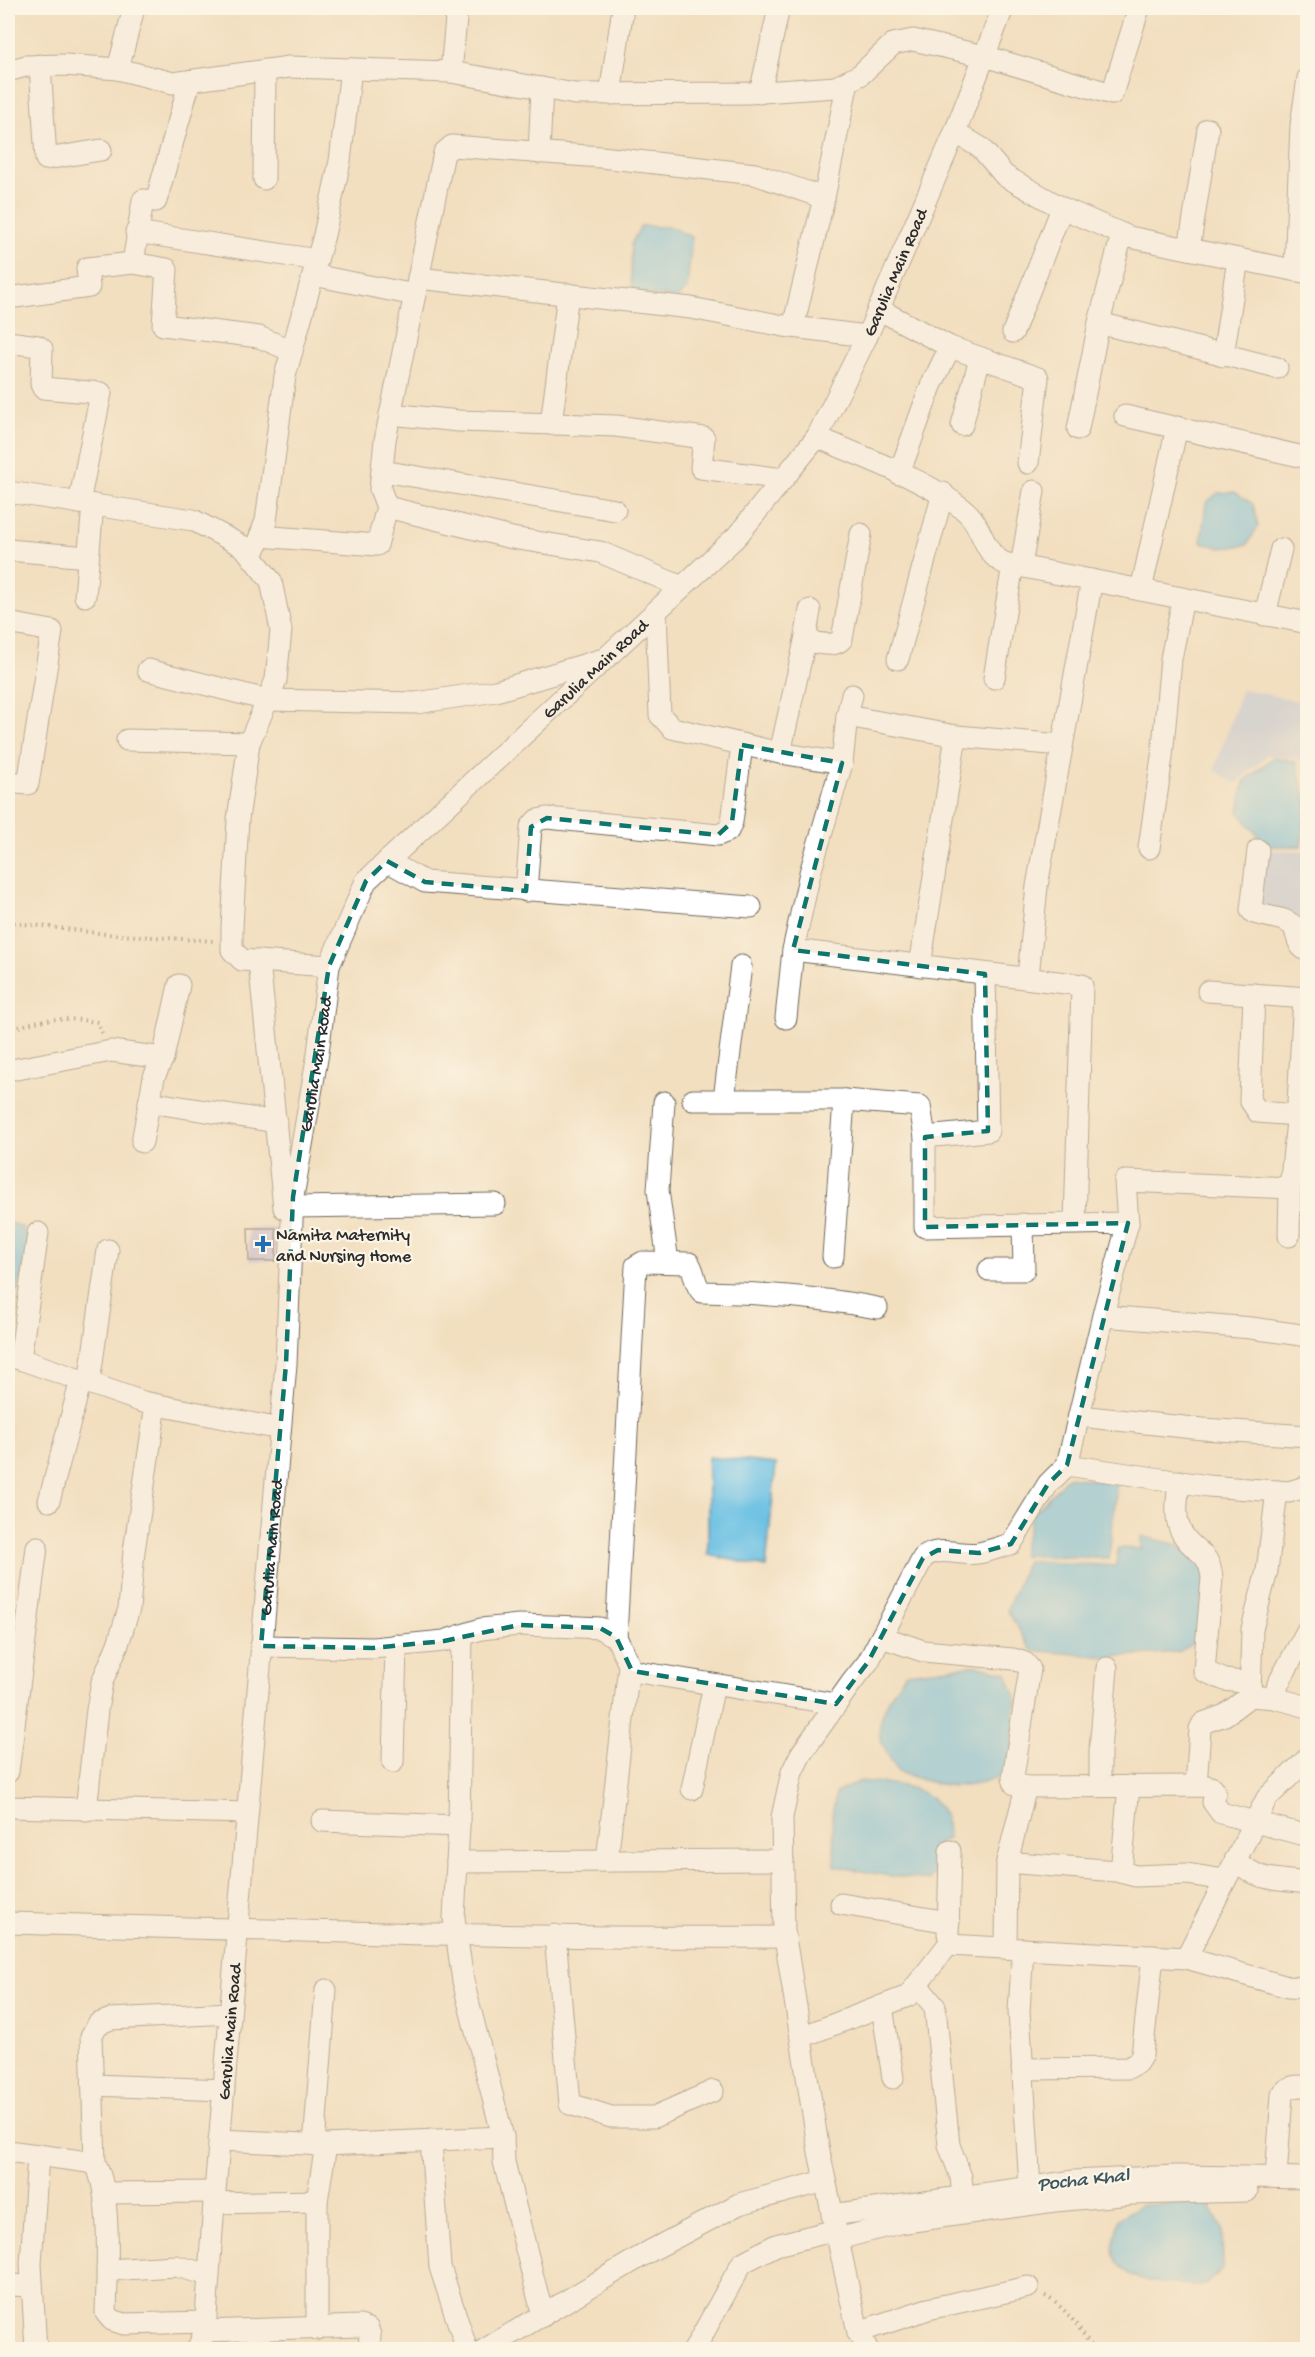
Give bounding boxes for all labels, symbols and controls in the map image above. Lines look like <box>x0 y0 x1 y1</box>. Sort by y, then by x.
street label: Garulia Main Road <box>860 205 934 340</box>
street label: Garulia Main Road <box>539 615 655 724</box>
street label: Garulia Main Road <box>296 994 338 1134</box>
place label: Namita Maternity and Nursing Home <box>276 1226 412 1268</box>
marker: Namita Maternity and Nursing Home <box>254 1235 272 1253</box>
street label: Garulia Main Road <box>256 1477 289 1617</box>
street label: Garulia Main Road <box>215 1961 248 2101</box>
water label: Pocha Khal <box>1036 2165 1132 2198</box>

